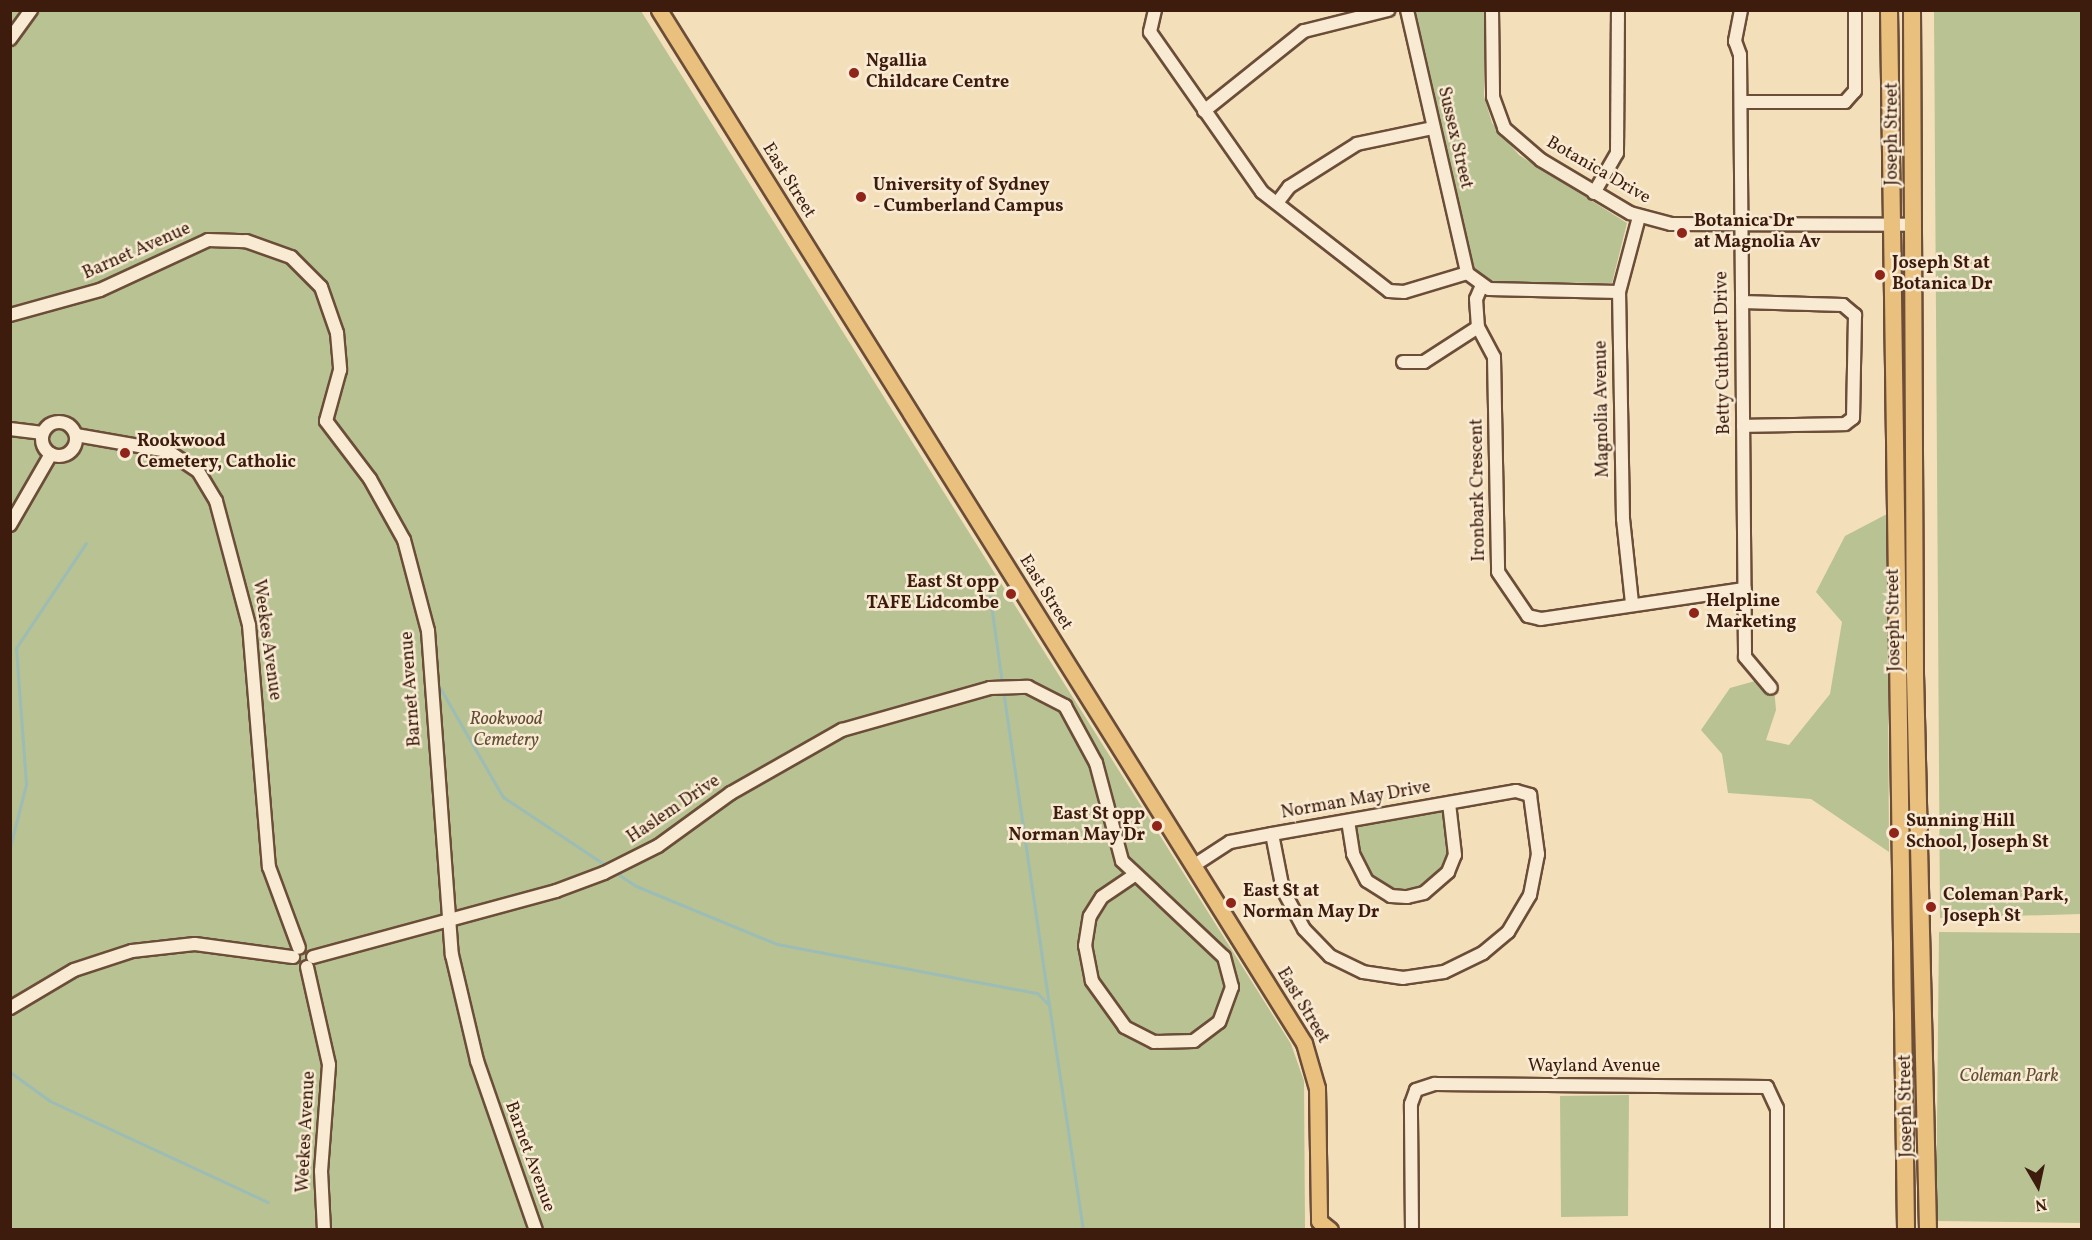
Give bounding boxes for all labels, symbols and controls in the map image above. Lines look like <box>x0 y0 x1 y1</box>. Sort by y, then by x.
place label: Ngallia Childcare Centre <box>866 52 1009 94</box>
marker: Ngallia Childcare Centre <box>847 66 861 80</box>
street label: Joseph Street <box>1882 82 1904 186</box>
street label: Sussex Street <box>1432 85 1476 191</box>
street label: Botanica Drive <box>1542 132 1654 210</box>
street label: East Street <box>756 139 820 223</box>
place label: University of Sydney - Cumberland Campus <box>873 176 1064 219</box>
marker: University of Sydney - Cumberland Campus <box>854 190 868 204</box>
place label: Botanica Dr at Magnolia Av <box>1694 212 1820 254</box>
street label: Barnet Avenue <box>80 219 194 285</box>
marker: Botanica Dr at Magnolia Av <box>1675 226 1689 240</box>
place label: Joseph St at Botanica Dr <box>1892 254 1992 296</box>
marker: Joseph St at Botanica Dr <box>1873 268 1887 282</box>
street label: Betty Cuthbert Drive <box>1712 271 1736 435</box>
street label: Magnolia Avenue <box>1591 340 1615 478</box>
street label: Ironbark Crescent <box>1467 418 1491 562</box>
place label: Rookwood Cemetery, Catholic <box>137 432 296 474</box>
marker: Rookwood Cemetery, Catholic <box>118 446 132 460</box>
street label: East Street <box>1013 551 1077 635</box>
street label: Joseph Street <box>1883 568 1907 672</box>
place label: East St opp TAFE Lidcombe <box>866 573 999 616</box>
street label: Weekes Avenue <box>247 578 285 702</box>
marker: East St opp TAFE Lidcombe <box>1004 587 1018 601</box>
place label: Helpline Marketing <box>1706 592 1796 634</box>
marker: Helpline Marketing <box>1687 606 1701 620</box>
street label: Barnet Avenue <box>397 630 427 748</box>
park label: Rookwood Cemetery <box>469 710 543 752</box>
street label: Haslem Drive <box>623 771 725 849</box>
street label: Norman May Drive <box>1279 777 1433 825</box>
place label: East St opp Norman May Dr <box>1008 805 1145 848</box>
place label: Sunning Hill School, Joseph St <box>1906 812 2049 854</box>
marker: East St opp Norman May Dr <box>1150 819 1164 833</box>
marker: Sunning Hill School, Joseph St <box>1887 826 1901 840</box>
place label: East St at Norman May Dr <box>1243 882 1380 924</box>
place label: Coleman Park, Joseph St <box>1943 886 2069 928</box>
marker: East St at Norman May Dr <box>1224 896 1238 910</box>
marker: Coleman Park, Joseph St <box>1924 900 1938 914</box>
street label: East Street <box>1271 964 1333 1048</box>
street label: Joseph Street <box>1895 1054 1919 1158</box>
street label: Wayland Avenue <box>1528 1056 1660 1078</box>
park label: Coleman Park <box>1959 1066 2059 1088</box>
street label: Weekes Avenue <box>293 1071 321 1193</box>
street label: Barnet Avenue <box>499 1099 559 1215</box>
north arrow <box>2008 1156 2068 1216</box>
text: N <box>2033 1192 2048 1216</box>

